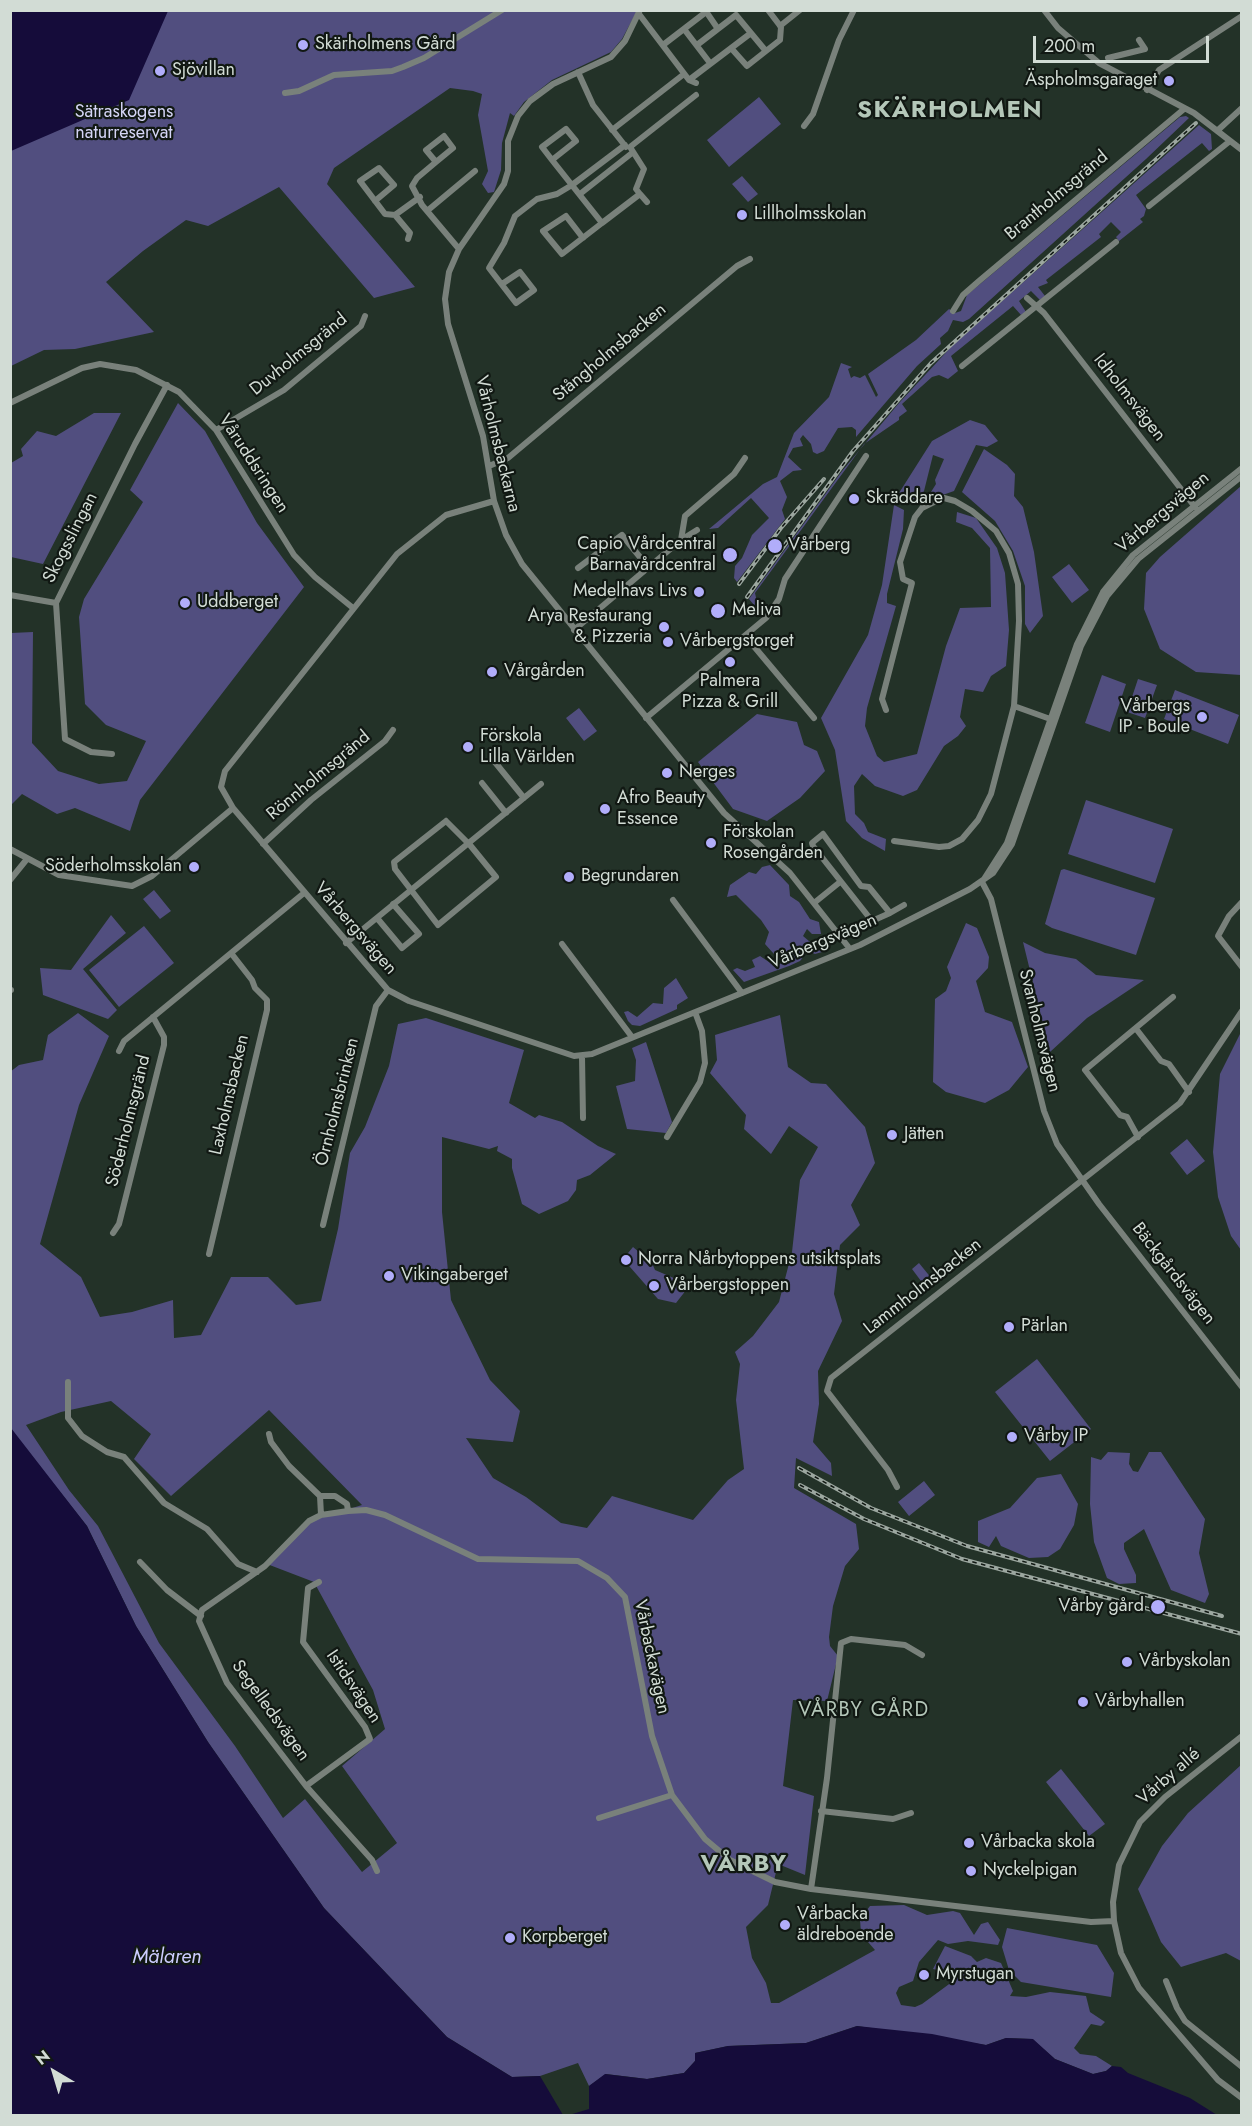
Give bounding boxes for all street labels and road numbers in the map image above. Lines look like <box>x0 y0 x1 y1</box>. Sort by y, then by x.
street label: Brantholmsgränd <box>1001 147 1113 245</box>
street label: Stångholmsbacken <box>549 299 671 407</box>
street label: Duvholmsgränd <box>246 309 352 401</box>
street label: Idholmsvägen <box>1088 350 1170 446</box>
street label: Vårholmsbackarna <box>470 374 524 514</box>
street label: Våruddsringen <box>213 411 293 517</box>
street label: Vårbergsvägen <box>1112 468 1214 558</box>
street label: Skogsslingan <box>39 489 103 587</box>
street label: Rönnholmsgränd <box>263 726 375 826</box>
street label: Vårbergsvägen <box>309 878 401 980</box>
street label: Vårbergsvägen <box>766 910 880 974</box>
street label: Svanholmsvägen <box>1013 967 1065 1095</box>
street label: Laxholmsbacken <box>206 1033 254 1157</box>
street label: Örnholmsbrinken <box>312 1036 364 1168</box>
street label: Söderholmsgränd <box>102 1053 156 1189</box>
street label: Bäckgårdsvägen <box>1127 1219 1219 1329</box>
street label: Lammholmsbacken <box>860 1234 986 1340</box>
street label: Vårbackavägen <box>628 1598 674 1716</box>
street label: Istidsvägen <box>321 1646 385 1728</box>
street label: Segelledsvägen <box>226 1656 314 1766</box>
street label: Vårby allé <box>1133 1744 1205 1810</box>

